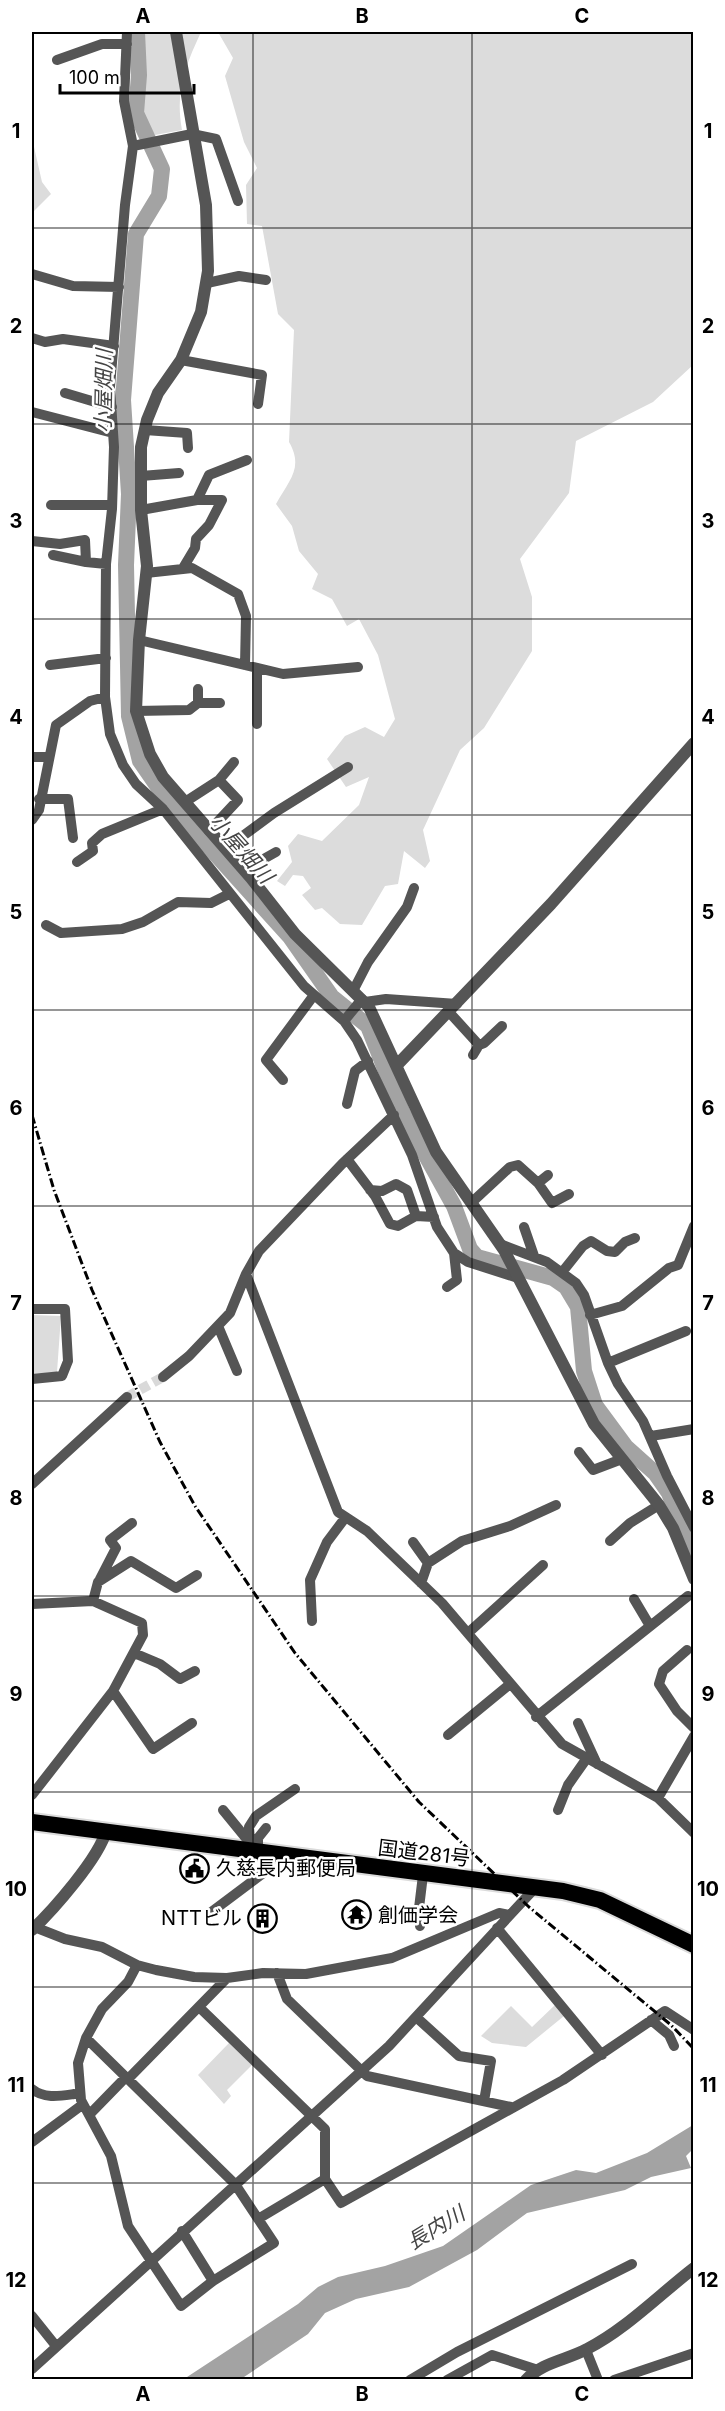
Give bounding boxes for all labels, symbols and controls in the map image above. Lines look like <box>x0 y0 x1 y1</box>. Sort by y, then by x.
text: A <box>136 4 151 28</box>
text: B <box>355 4 369 28</box>
text: C <box>575 4 589 28</box>
scale bar <box>60 57 194 95</box>
text: 100 m <box>69 67 120 88</box>
text: 1 <box>12 119 20 143</box>
text: 1 <box>704 119 712 143</box>
text: 2 <box>10 314 22 338</box>
text: 2 <box>702 314 714 338</box>
water label: 小屋畑川 <box>90 347 117 433</box>
text: 3 <box>10 509 22 533</box>
text: 3 <box>702 509 714 533</box>
text: 4 <box>9 705 23 729</box>
text: 4 <box>701 705 715 729</box>
water label: 小屋畑川 <box>204 809 280 890</box>
text: 5 <box>10 900 22 924</box>
text: 5 <box>702 900 714 924</box>
text: 6 <box>10 1096 23 1120</box>
text: 6 <box>702 1096 715 1120</box>
text: 7 <box>10 1291 22 1315</box>
text: 7 <box>702 1291 714 1315</box>
text: 8 <box>9 1486 23 1510</box>
text: 8 <box>701 1486 715 1510</box>
text: 9 <box>10 1682 23 1706</box>
text: 9 <box>702 1682 715 1706</box>
street label: 国道281号 <box>377 1835 471 1871</box>
public building icon: 久慈長内郵便局 <box>179 1852 211 1884</box>
place label: 久慈長内郵便局 <box>216 1856 356 1880</box>
text: 10 <box>5 1877 27 1901</box>
text: 10 <box>697 1877 719 1901</box>
temple icon: 創価学会 <box>341 1899 373 1931</box>
building icon: NTTビル <box>247 1902 279 1934</box>
place label: 創価学会 <box>378 1903 458 1927</box>
place label: NTTビル <box>161 1906 242 1930</box>
text: 11 <box>7 2073 25 2097</box>
text: 11 <box>699 2073 717 2097</box>
water label: 長内川 <box>402 2200 471 2255</box>
text: 12 <box>5 2268 27 2292</box>
text: 12 <box>697 2268 719 2292</box>
text: A <box>136 2382 151 2406</box>
text: B <box>355 2382 369 2406</box>
text: C <box>575 2382 589 2406</box>

